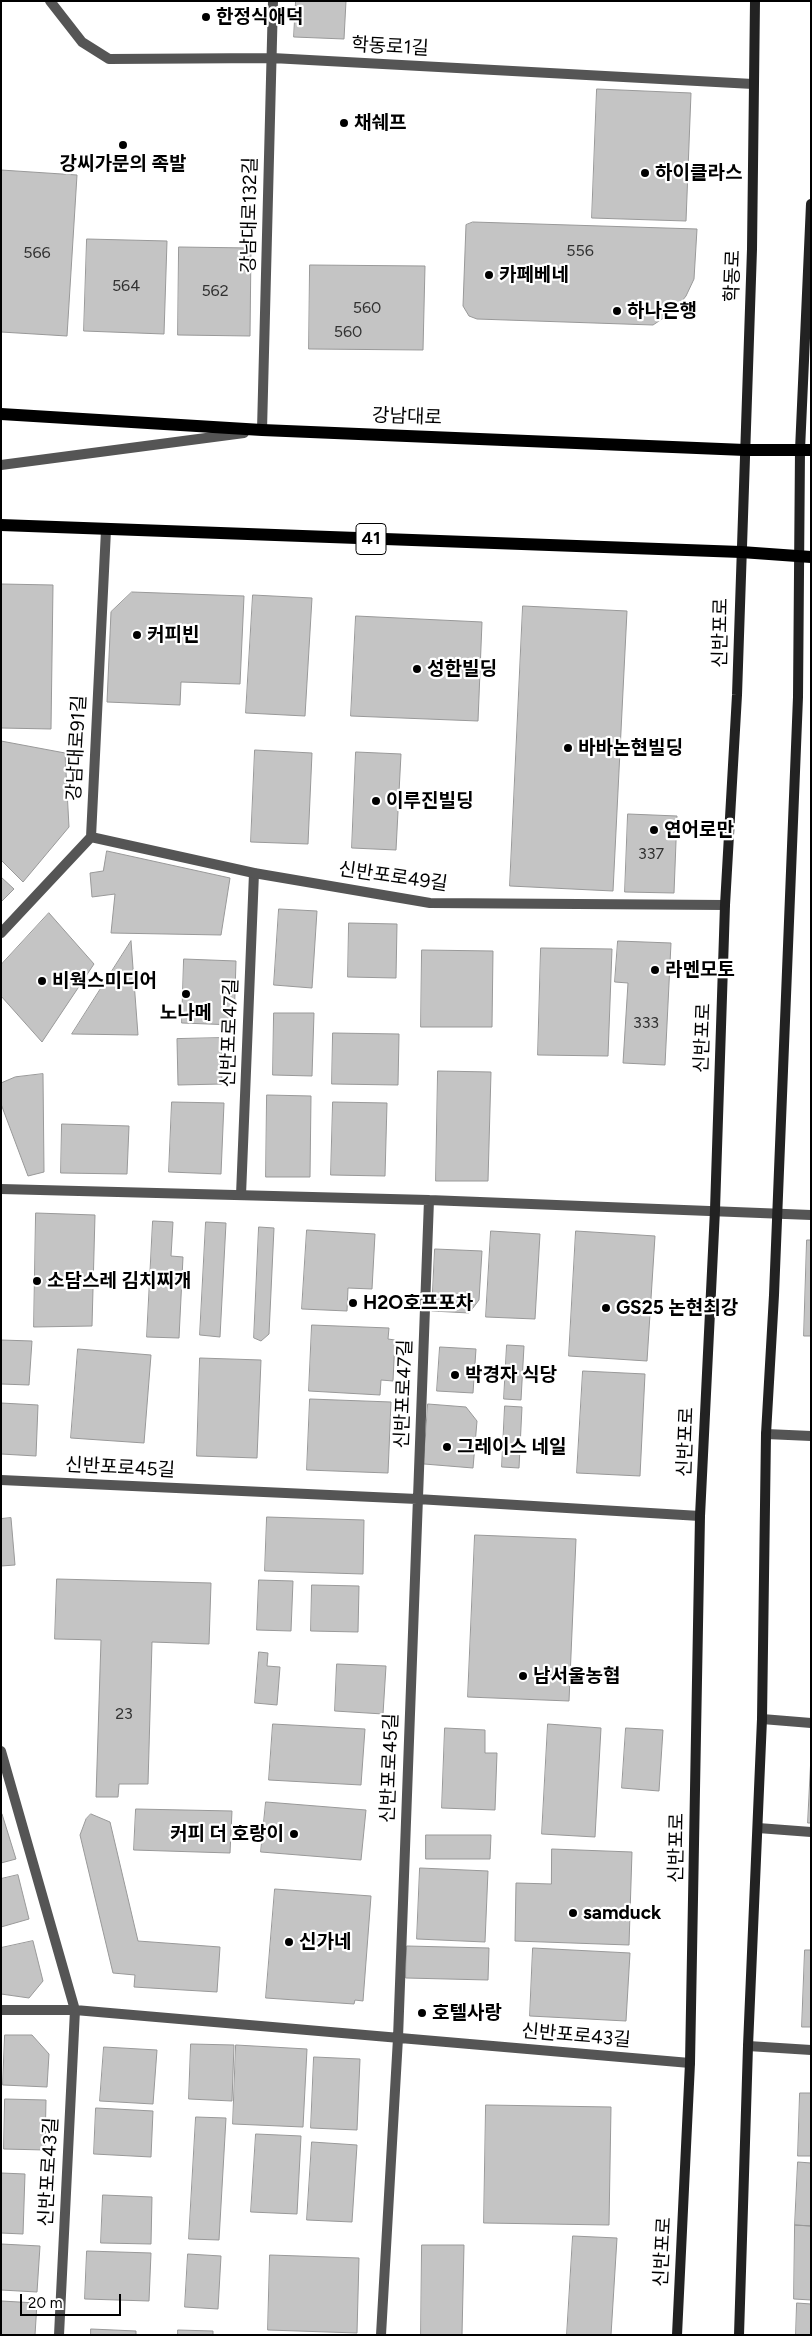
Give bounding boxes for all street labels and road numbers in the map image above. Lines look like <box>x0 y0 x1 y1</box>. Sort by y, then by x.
street label: 학동로1길 <box>351 34 429 60</box>
street label: 강남대로132길 <box>238 157 262 273</box>
street label: 학동로 <box>721 249 745 303</box>
street label: 강남대로 <box>372 404 442 430</box>
road number: 41 <box>356 524 386 554</box>
street label: 신반포로 <box>709 598 733 668</box>
street label: 강남대로91길 <box>63 694 91 802</box>
street label: 신반포로49길 <box>337 858 449 896</box>
street label: 신반포로47길 <box>217 978 243 1088</box>
street label: 신반포로 <box>690 1003 716 1073</box>
street label: 신반포로47길 <box>391 1339 417 1449</box>
street label: 신반포로 <box>673 1407 699 1477</box>
street label: 신반포로45길 <box>64 1454 176 1482</box>
street label: 신반포로45길 <box>377 1713 403 1823</box>
street label: 신반포로 <box>665 1813 689 1883</box>
street label: 신반포로43길 <box>520 2020 632 2052</box>
street label: 신반포로43길 <box>35 2117 63 2227</box>
street label: 신반포로 <box>650 2216 676 2288</box>

